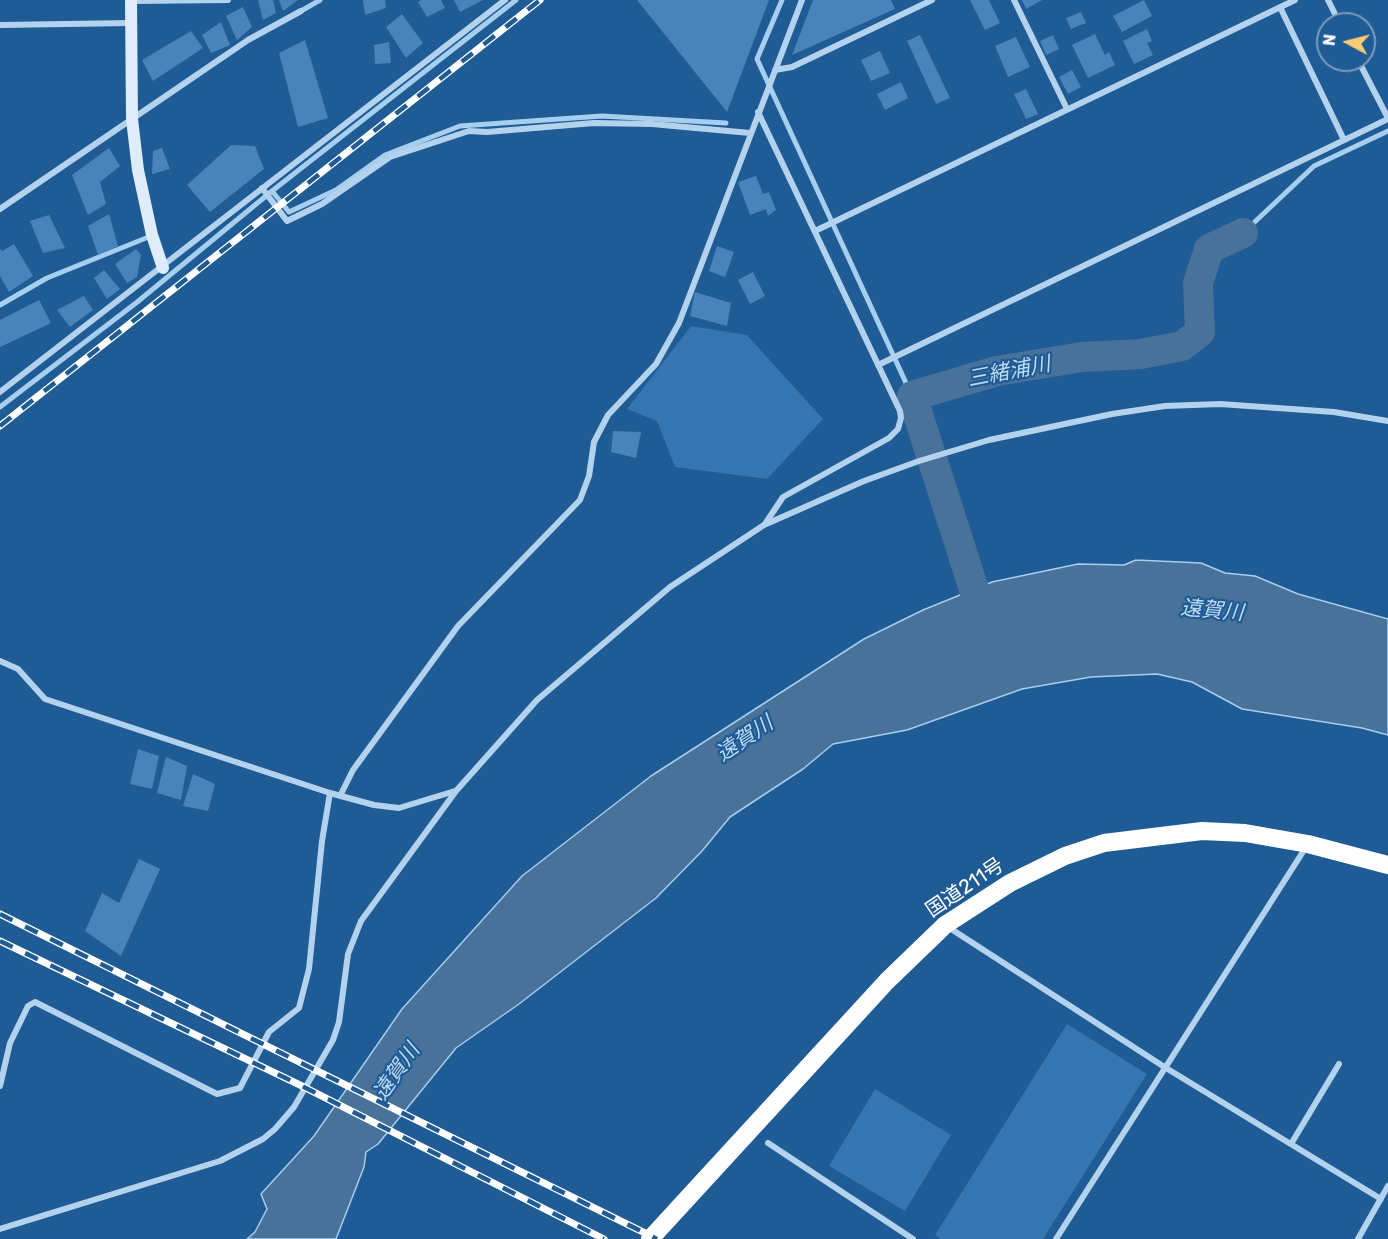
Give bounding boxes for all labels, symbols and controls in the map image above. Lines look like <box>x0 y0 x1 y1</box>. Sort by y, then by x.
north arrow <box>1316 12 1376 72</box>
text: N <box>1319 33 1340 47</box>
water label: 三緒浦川 <box>965 352 1053 392</box>
water label: 遠賀川 <box>1180 596 1244 626</box>
water label: 遠賀川 <box>712 711 778 767</box>
street label: 国道211号 <box>921 853 1009 923</box>
water label: 遠賀川 <box>369 1039 425 1105</box>

